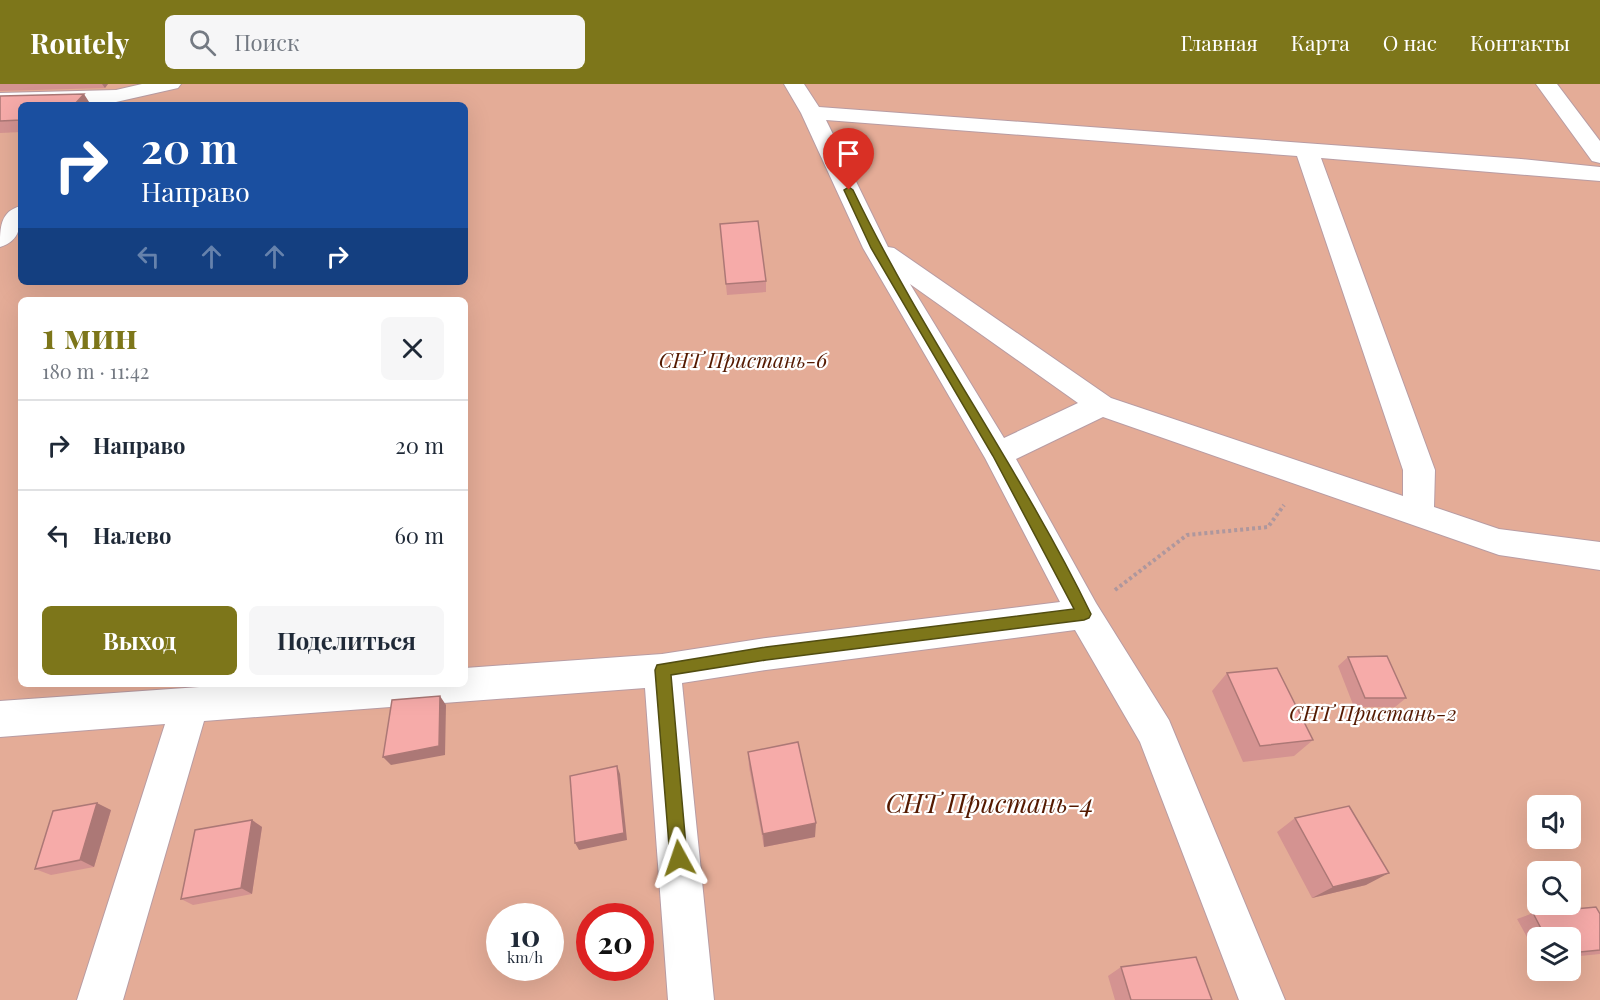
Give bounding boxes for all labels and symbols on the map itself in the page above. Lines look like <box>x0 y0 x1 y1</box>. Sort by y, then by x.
pin <box>823 128 874 190</box>
park label: СНТ Пристань-6 <box>659 345 828 373</box>
park label: СНТ Пристань-2 <box>1289 698 1457 726</box>
park label: СНТ Пристань-4 <box>886 785 1094 820</box>
position arrow <box>647 826 711 890</box>
speed limit sign: 20 <box>576 903 654 981</box>

